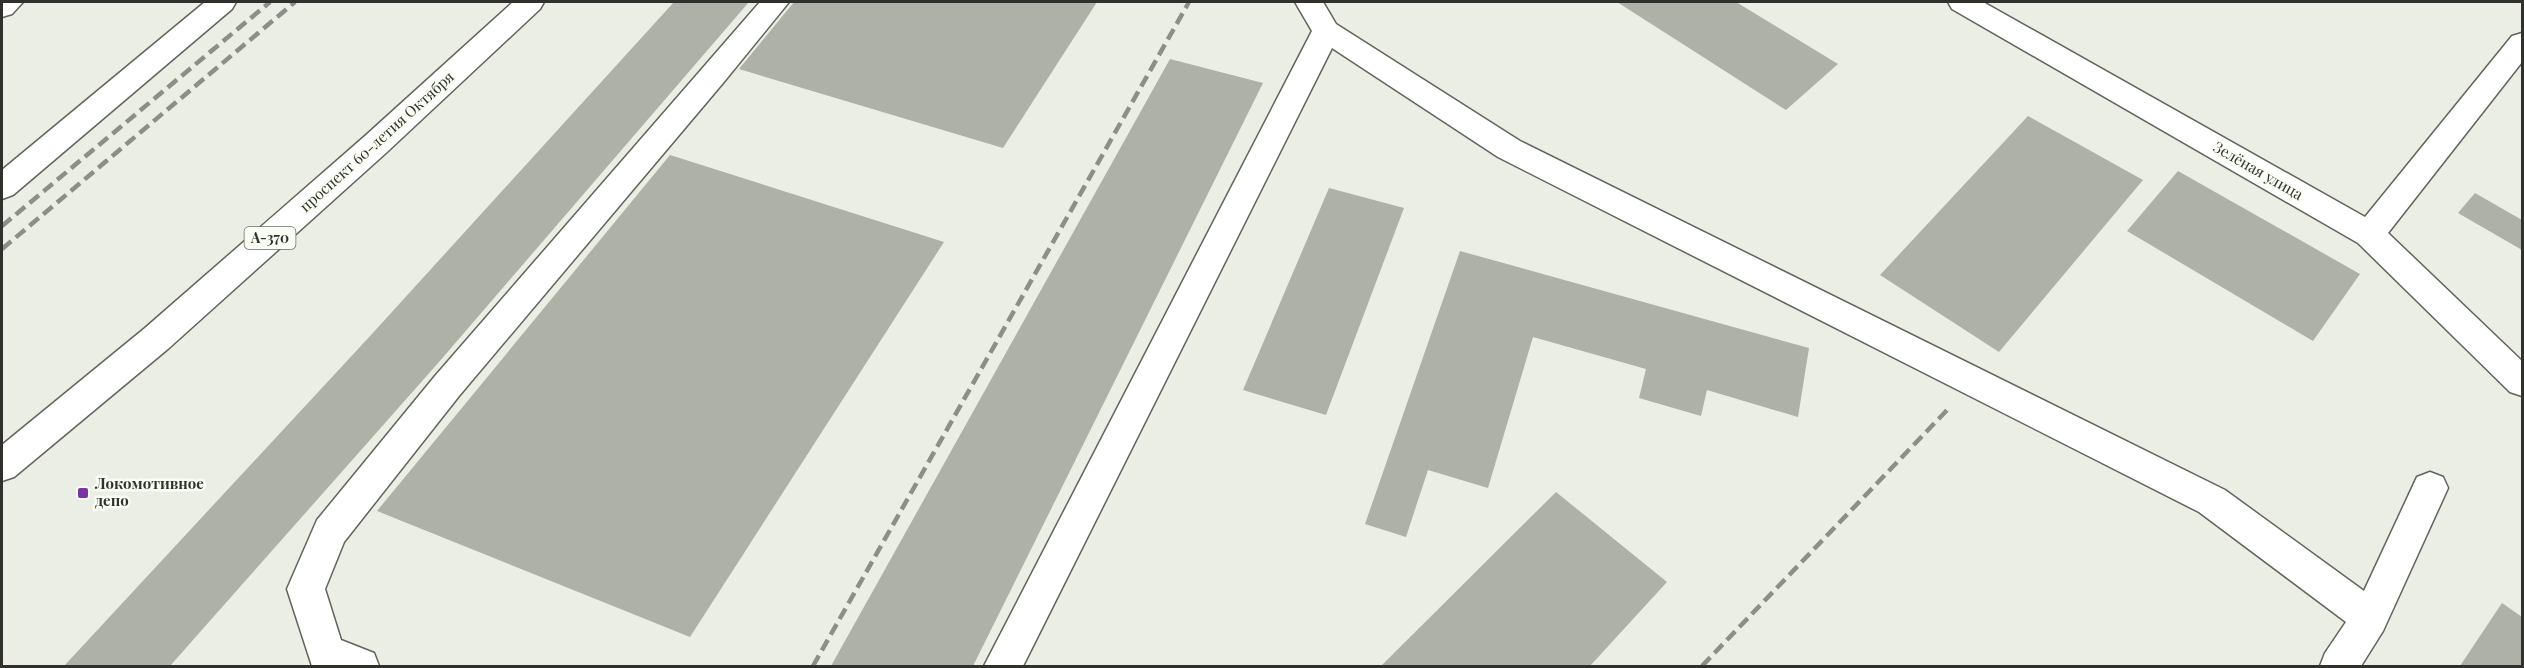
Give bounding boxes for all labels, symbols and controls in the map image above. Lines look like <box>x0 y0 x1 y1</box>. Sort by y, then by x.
street label: проспект 60-летия Октября <box>295 67 458 216</box>
street label: Зелёная улица <box>2210 136 2307 204</box>
road number: А-370 <box>244 227 296 249</box>
place label: Локомотивное депо <box>94 473 204 510</box>
marker: Локомотивное депо <box>76 486 90 500</box>

